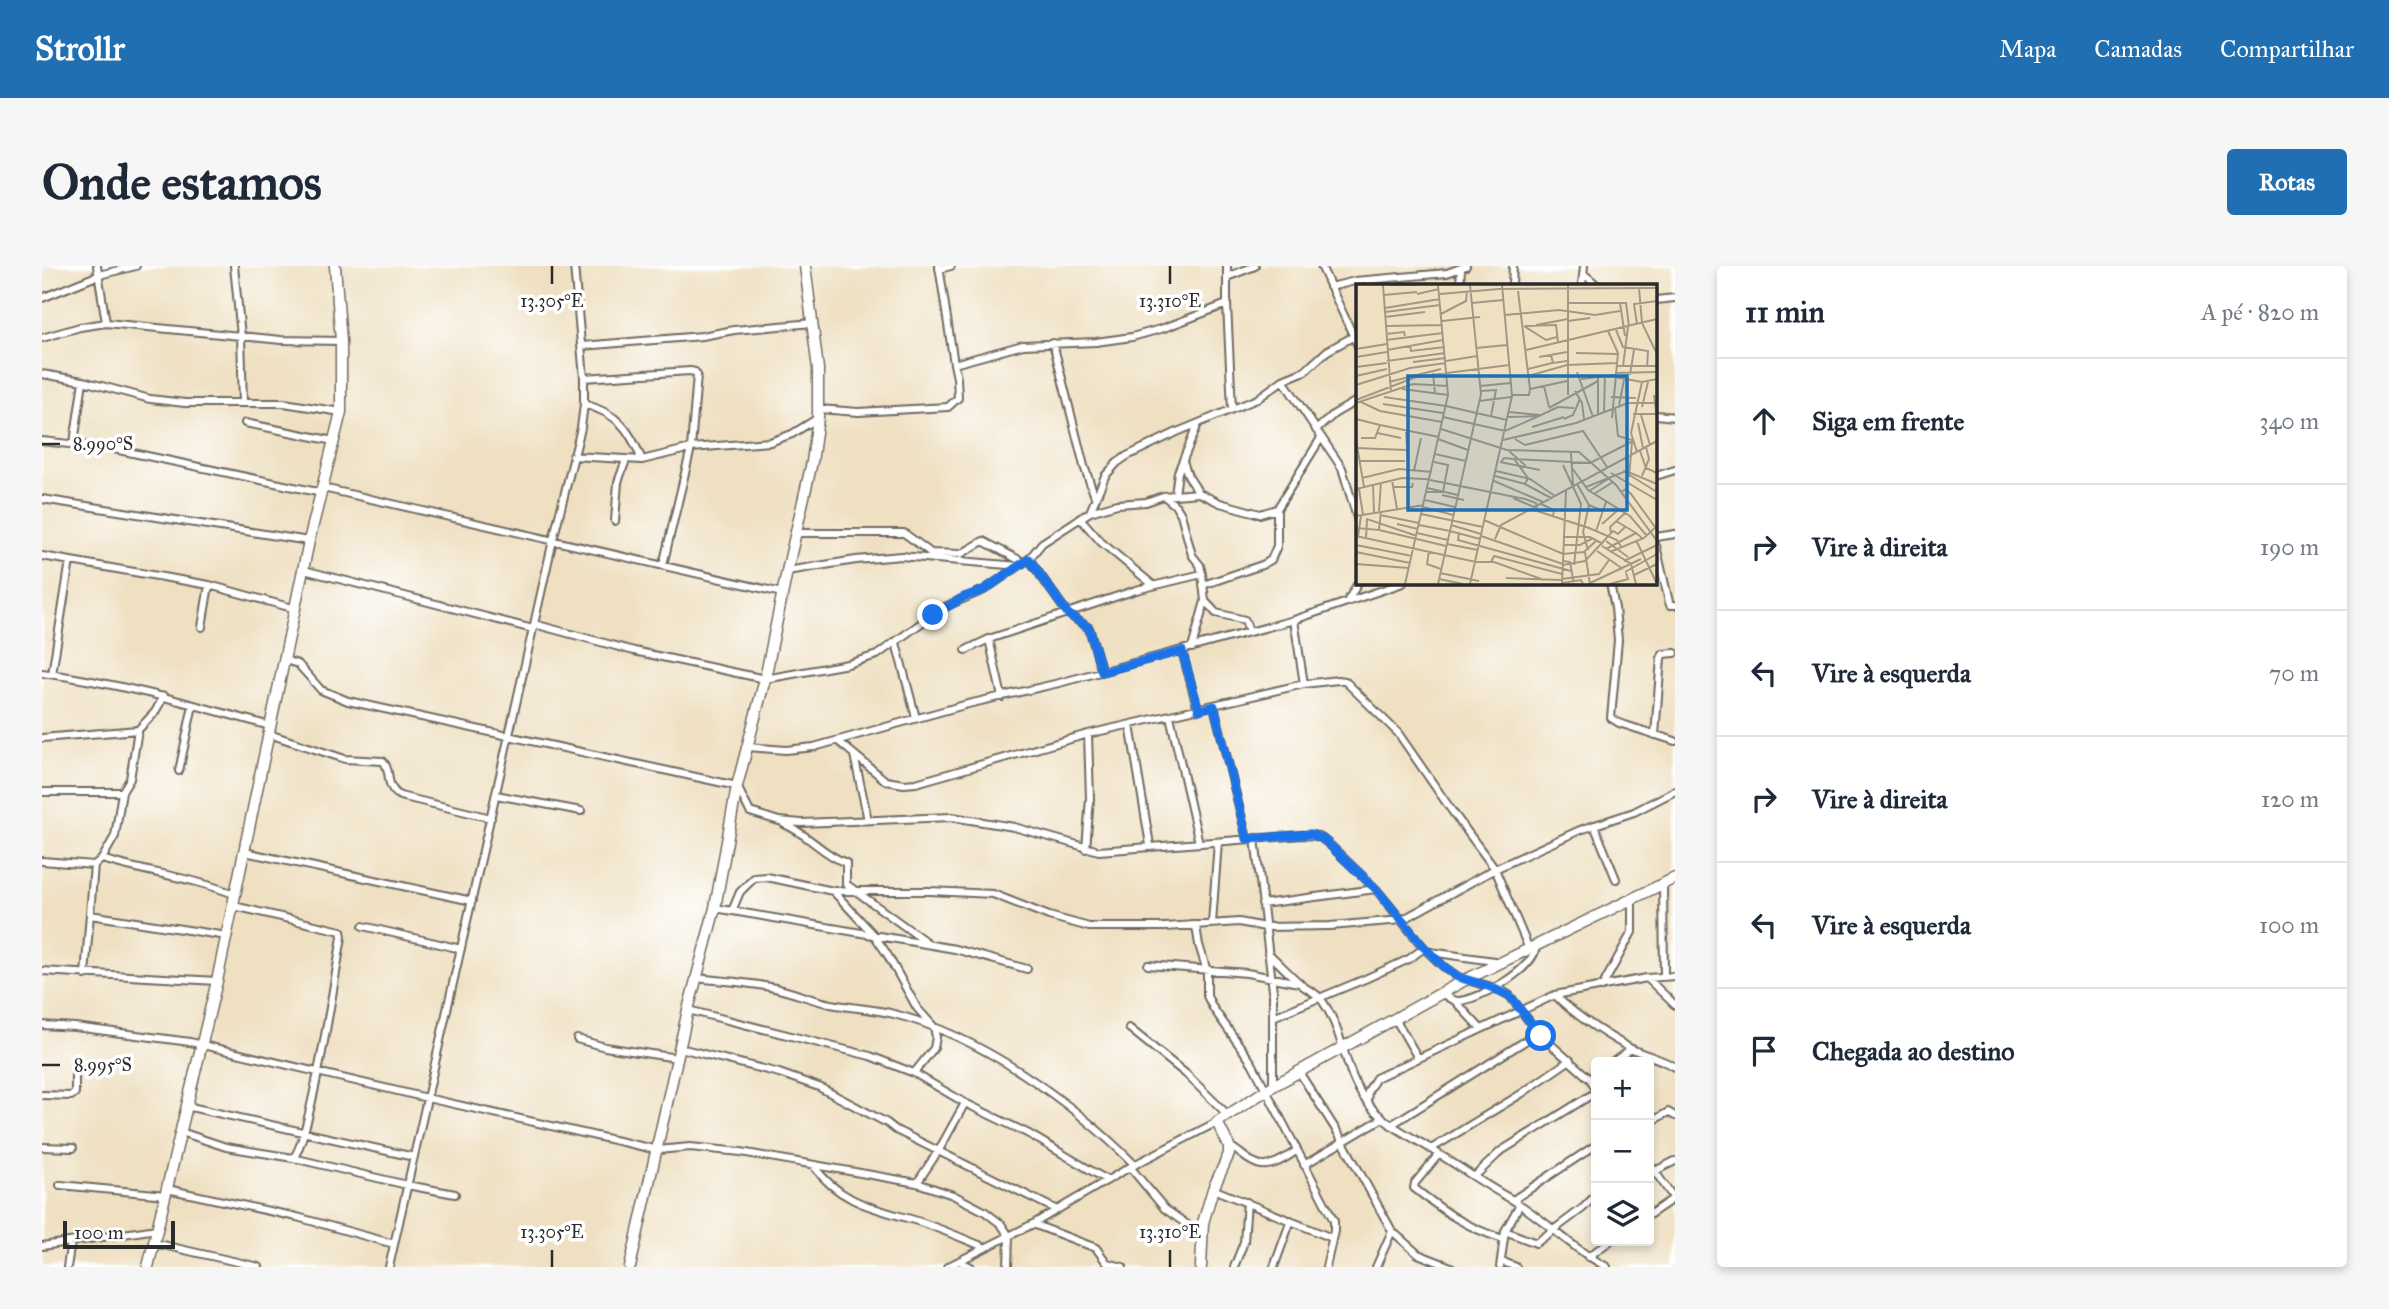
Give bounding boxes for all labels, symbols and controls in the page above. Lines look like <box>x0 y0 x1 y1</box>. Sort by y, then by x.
text: Strollr <box>35 29 125 69</box>
text: Mapa <box>1999 34 2056 64</box>
text: Camadas <box>2094 34 2182 64</box>
text: Compartilhar <box>2220 34 2354 64</box>
button: Rotas <box>2227 149 2347 215</box>
text: Onde estamos <box>42 153 322 212</box>
inset map <box>1356 284 1658 584</box>
text: 13.305°E <box>520 290 584 312</box>
text: 13.310°E <box>1139 290 1201 312</box>
text: 11 min <box>1745 294 1825 330</box>
text: A pé · 820 m <box>2201 298 2319 326</box>
icon: ahead <box>1745 402 1783 440</box>
text: Siga em frente <box>1812 405 1964 437</box>
text: 340 m <box>2259 407 2319 435</box>
text: 8.990°S <box>73 433 133 455</box>
icon: right <box>1745 528 1783 566</box>
text: Vire à direita <box>1812 531 1948 563</box>
text: 190 m <box>2260 533 2319 561</box>
route end <box>917 599 948 630</box>
icon: left <box>1745 654 1783 692</box>
text: Vire à esquerda <box>1812 657 1971 689</box>
text: 70 m <box>2269 659 2319 687</box>
icon: right <box>1745 780 1783 818</box>
text: Vire à direita <box>1812 783 1948 815</box>
text: 120 m <box>2261 785 2319 813</box>
icon: left <box>1745 906 1783 944</box>
text: Vire à esquerda <box>1812 909 1971 941</box>
text: 100 m <box>2259 911 2319 939</box>
route start <box>1525 1020 1556 1051</box>
icon: arrive <box>1745 1032 1783 1070</box>
text: Chegada ao destino <box>1812 1035 2015 1067</box>
text: 8.995°S <box>74 1054 132 1076</box>
map controls <box>1591 1057 1654 1246</box>
button: + <box>1591 1057 1654 1120</box>
button: − <box>1591 1120 1654 1183</box>
button: layers <box>1591 1183 1654 1246</box>
scale bar <box>63 1218 175 1250</box>
text: 100 m <box>74 1221 124 1244</box>
text: 13.305°E <box>520 1221 584 1243</box>
text: 13.310°E <box>1139 1221 1201 1243</box>

